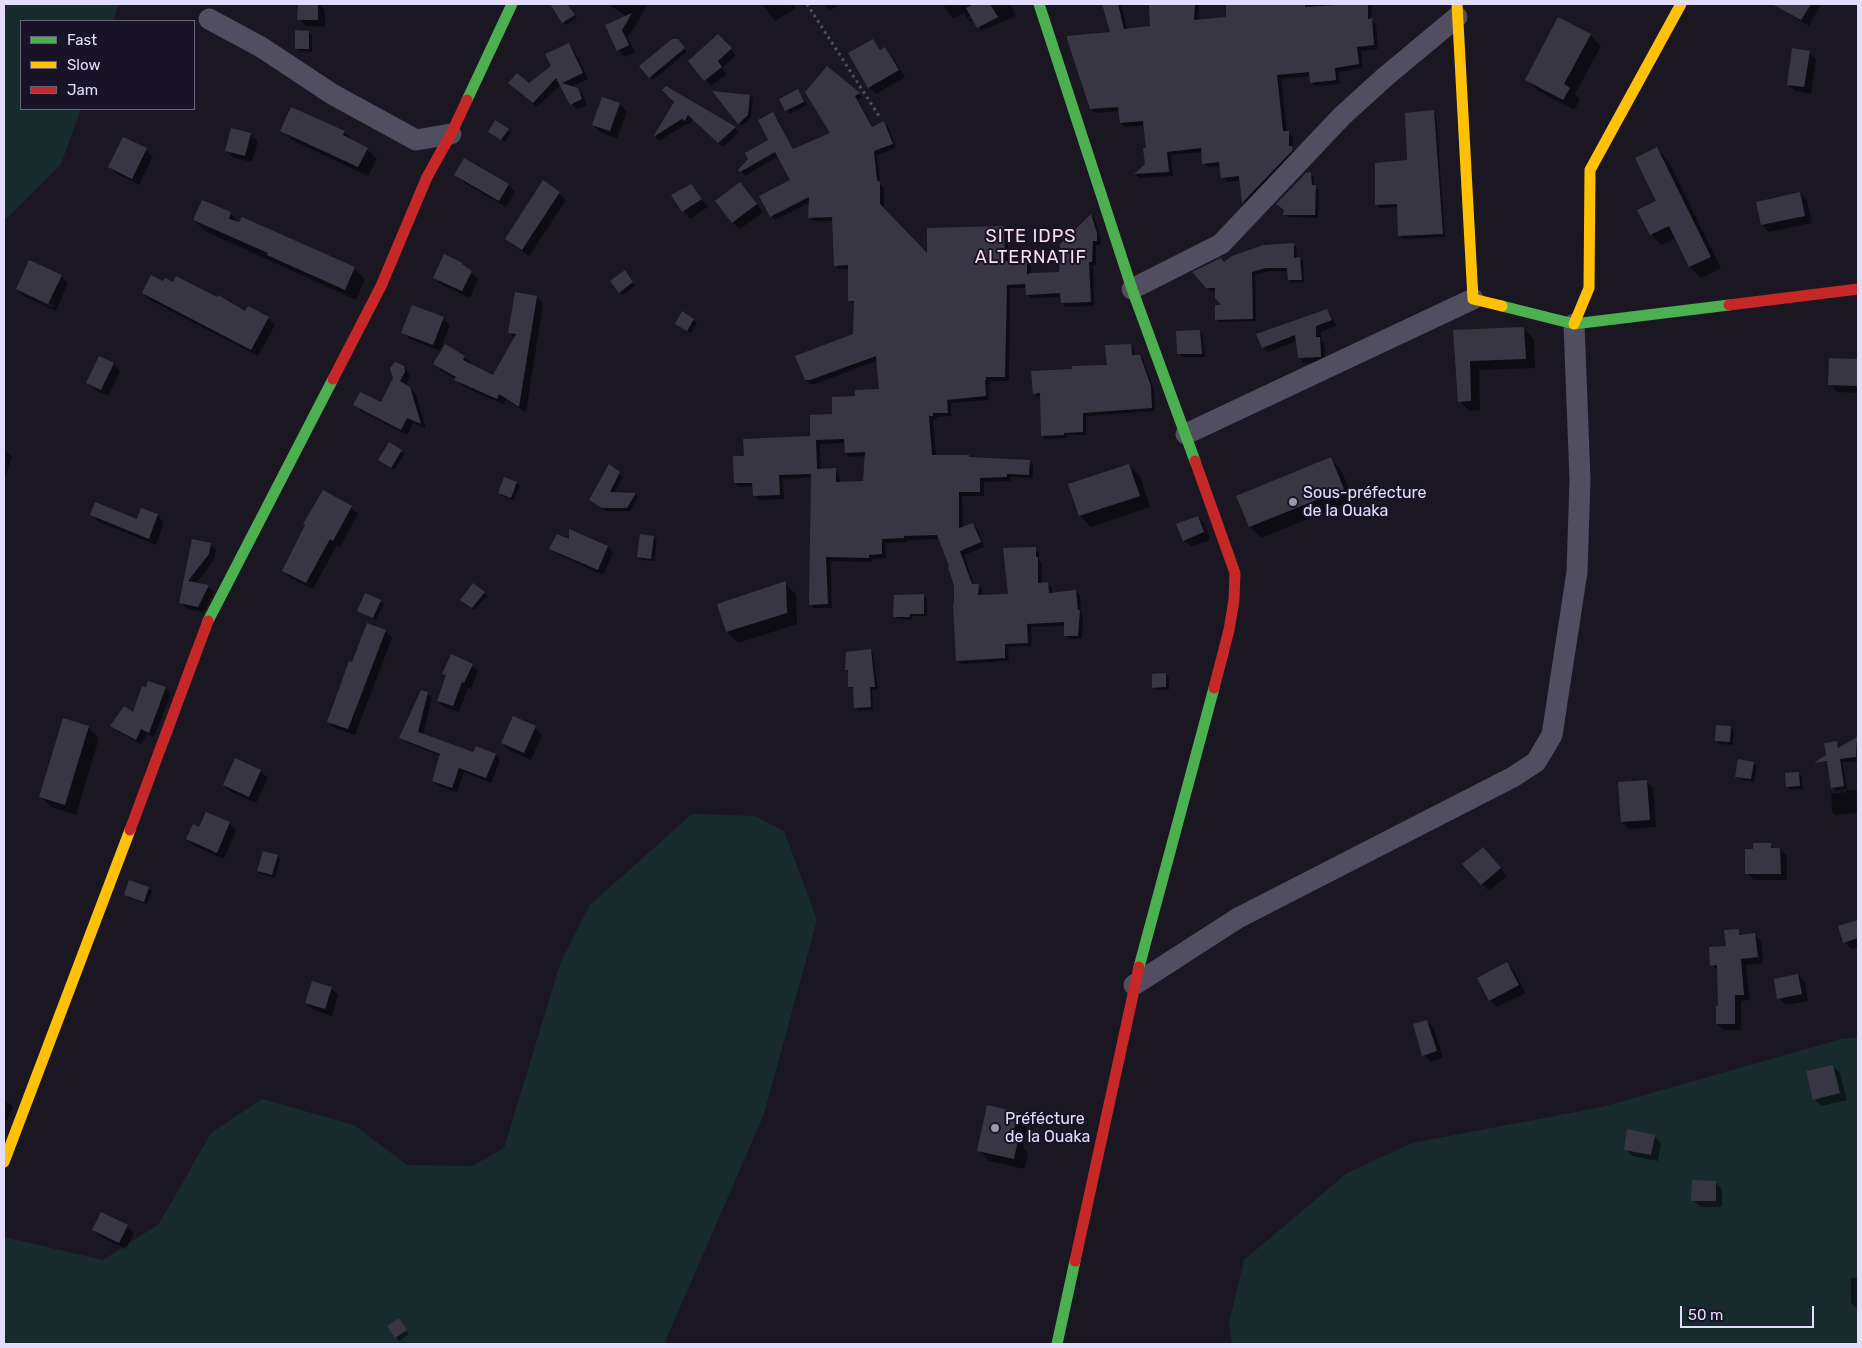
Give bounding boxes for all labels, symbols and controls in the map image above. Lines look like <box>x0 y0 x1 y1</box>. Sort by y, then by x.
legend <box>20 20 195 110</box>
text: Fast <box>67 31 97 49</box>
text: Slow <box>67 56 100 74</box>
text: Jam <box>67 81 98 99</box>
district label: SITE IDPS ALTERNATIF <box>974 226 1088 268</box>
place label: Sous-préfecture de la Ouaka <box>1303 483 1426 521</box>
marker: Sous-préfecture de la Ouaka <box>1287 496 1299 508</box>
place label: Préfécture de la Ouaka <box>1005 1109 1090 1147</box>
marker: Préfécture de la Ouaka <box>989 1122 1001 1134</box>
scale bar <box>1682 1296 1816 1328</box>
text: 50 m <box>1688 1306 1723 1324</box>

